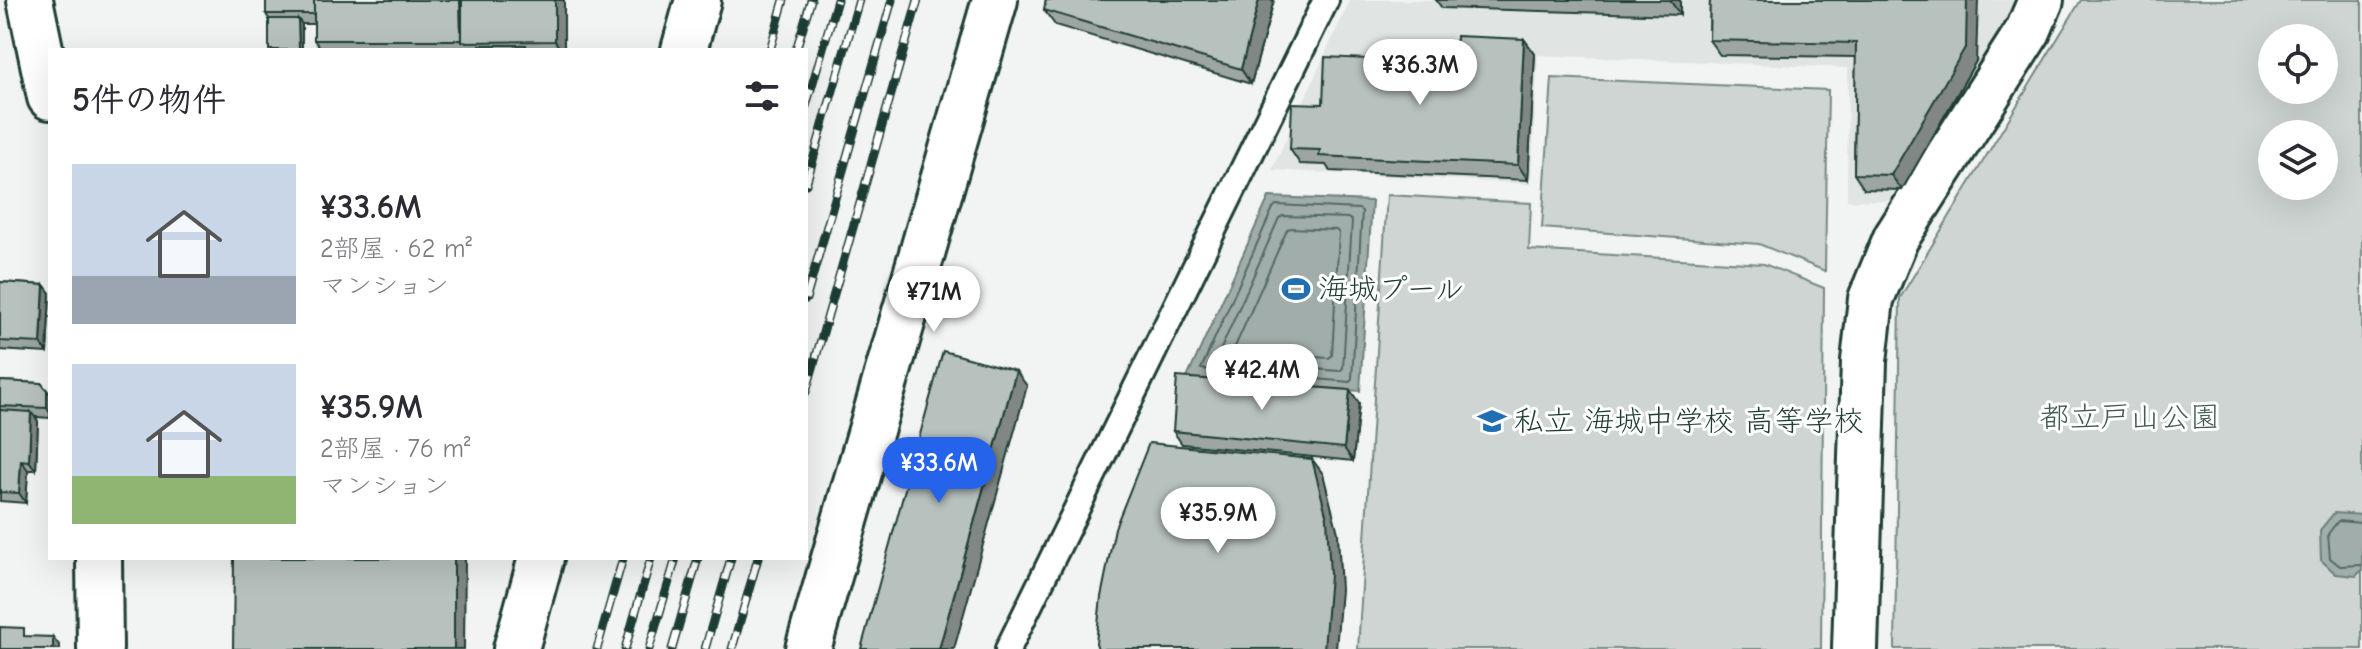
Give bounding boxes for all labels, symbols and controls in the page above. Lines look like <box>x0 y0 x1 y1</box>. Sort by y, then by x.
map controls <box>2258 24 2338 200</box>
button: locate <box>2258 24 2338 104</box>
pin: ¥36.3M <box>1355 39 1485 107</box>
text: ¥36.3M <box>1381 50 1459 80</box>
icon: filters <box>740 74 784 118</box>
text: 5件の物件 <box>72 80 226 120</box>
button: layers <box>2258 120 2338 200</box>
text: ¥33.6M <box>320 187 422 227</box>
icon: home <box>136 196 232 292</box>
text: 2部屋 · 62 m² <box>320 234 472 264</box>
pin: ¥71M <box>887 266 981 334</box>
text: マンション <box>320 271 449 301</box>
place label: 海城プール <box>1318 272 1464 307</box>
sports icon: 海城プール <box>1281 274 1311 304</box>
text: ¥71M <box>906 277 962 307</box>
pin: ¥42.4M <box>1197 344 1327 412</box>
text: ¥42.4M <box>1224 355 1300 385</box>
text: ¥35.9M <box>320 387 423 427</box>
icon: home <box>136 396 232 492</box>
park label: 都立戸山公園 <box>2040 400 2220 435</box>
place label: 私立 海城中学校 高等学校 <box>1514 404 1864 439</box>
school or university icon: 私立 海城中学校 高等学校 <box>1477 406 1507 436</box>
text: 2部屋 · 76 m² <box>320 434 470 464</box>
pin: ¥33.6M <box>874 437 1004 505</box>
text: ¥33.6M <box>900 448 978 478</box>
text: マンション <box>320 471 449 501</box>
pin: ¥35.9M <box>1153 487 1283 555</box>
text: ¥35.9M <box>1179 498 1257 528</box>

